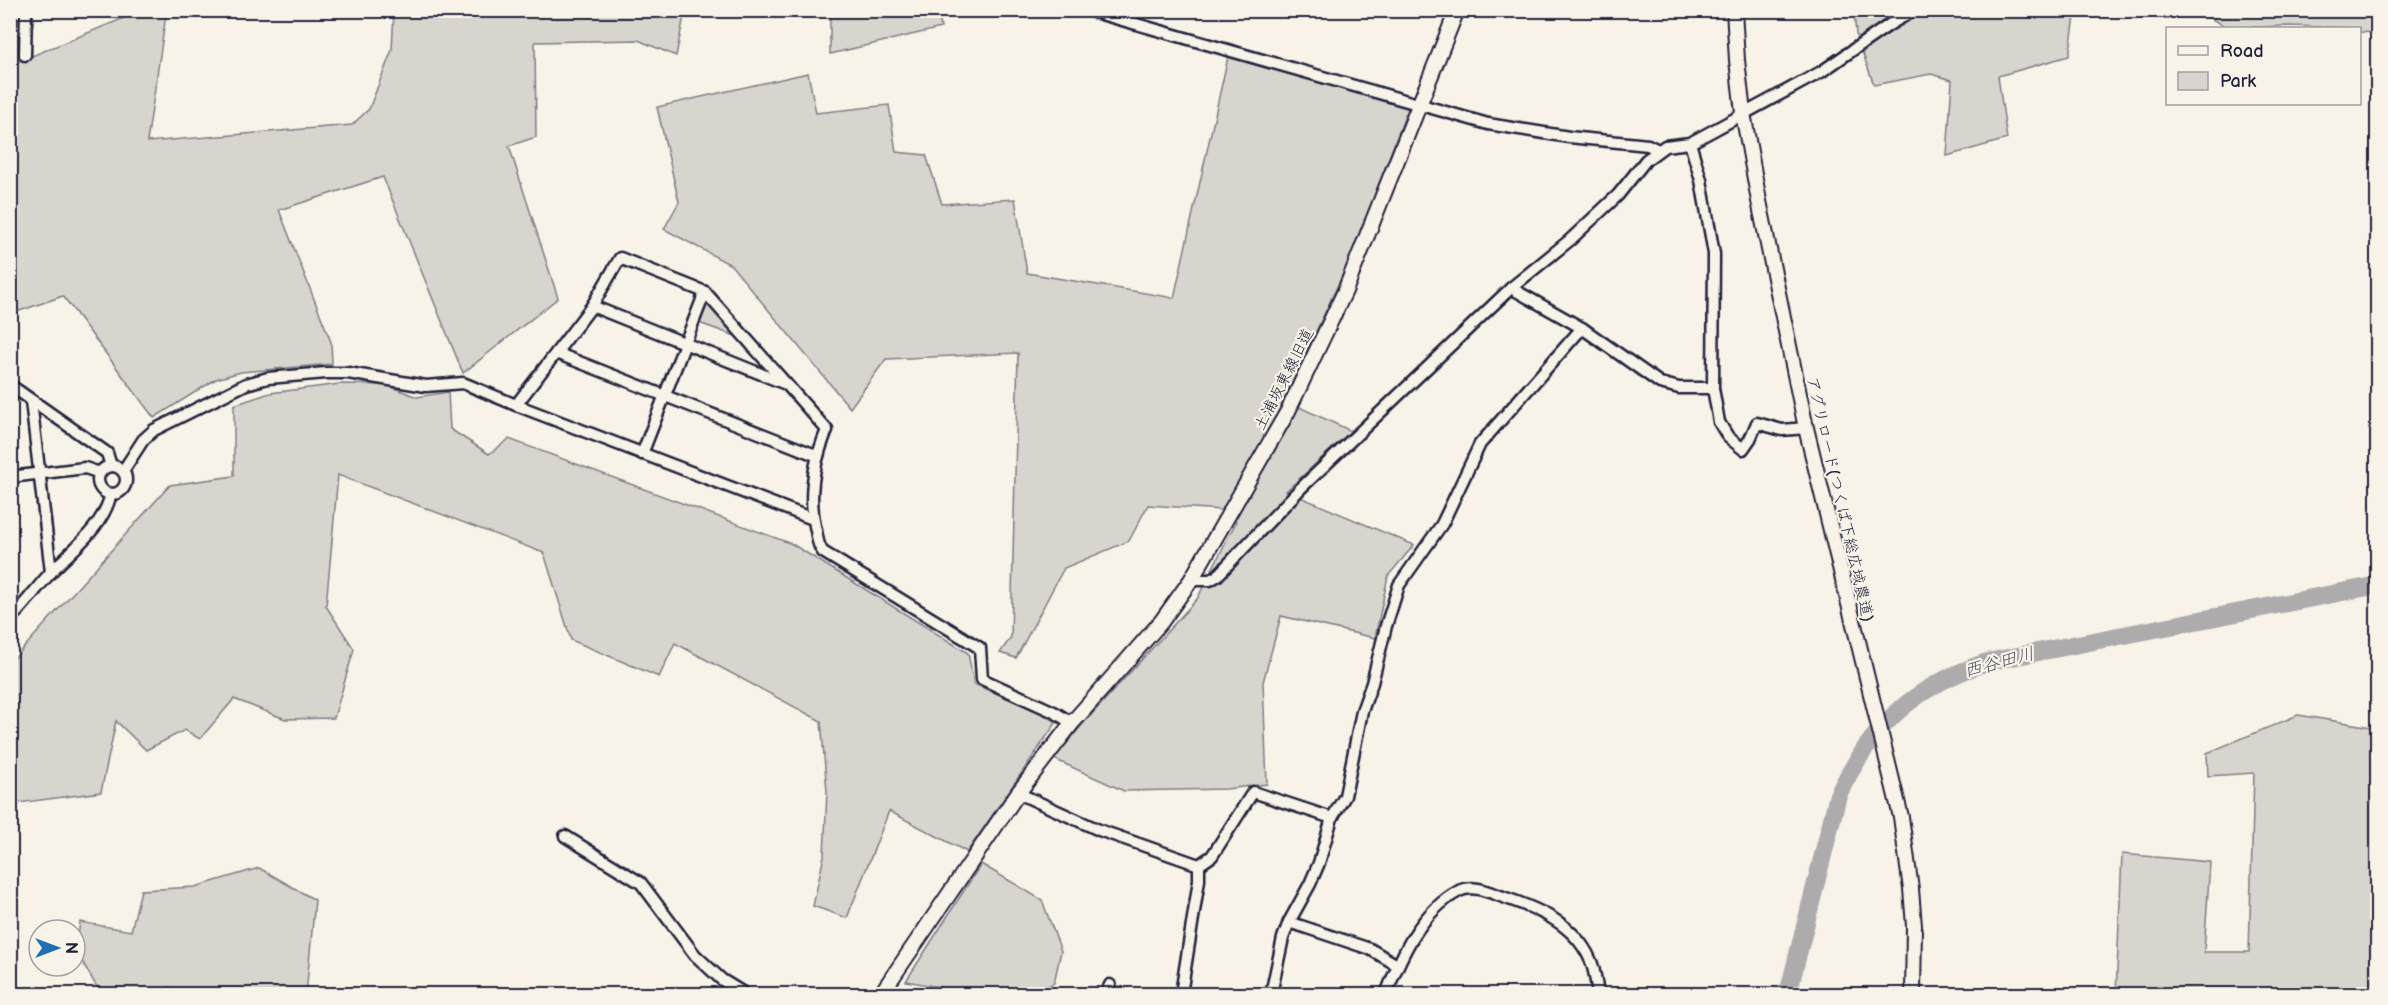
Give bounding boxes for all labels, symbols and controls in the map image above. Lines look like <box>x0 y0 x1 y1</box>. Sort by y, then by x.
legend <box>2166 27 2361 105</box>
text: Road <box>2220 41 2264 62</box>
text: Park <box>2220 71 2256 92</box>
street label: 土浦坂東線旧道 <box>1250 325 1318 434</box>
street label: アグリロード(つくば下総広域農道) <box>1802 375 1877 624</box>
water label: 西谷田川 <box>1962 643 2037 682</box>
north arrow <box>27 918 87 978</box>
text: N <box>61 942 80 954</box>

